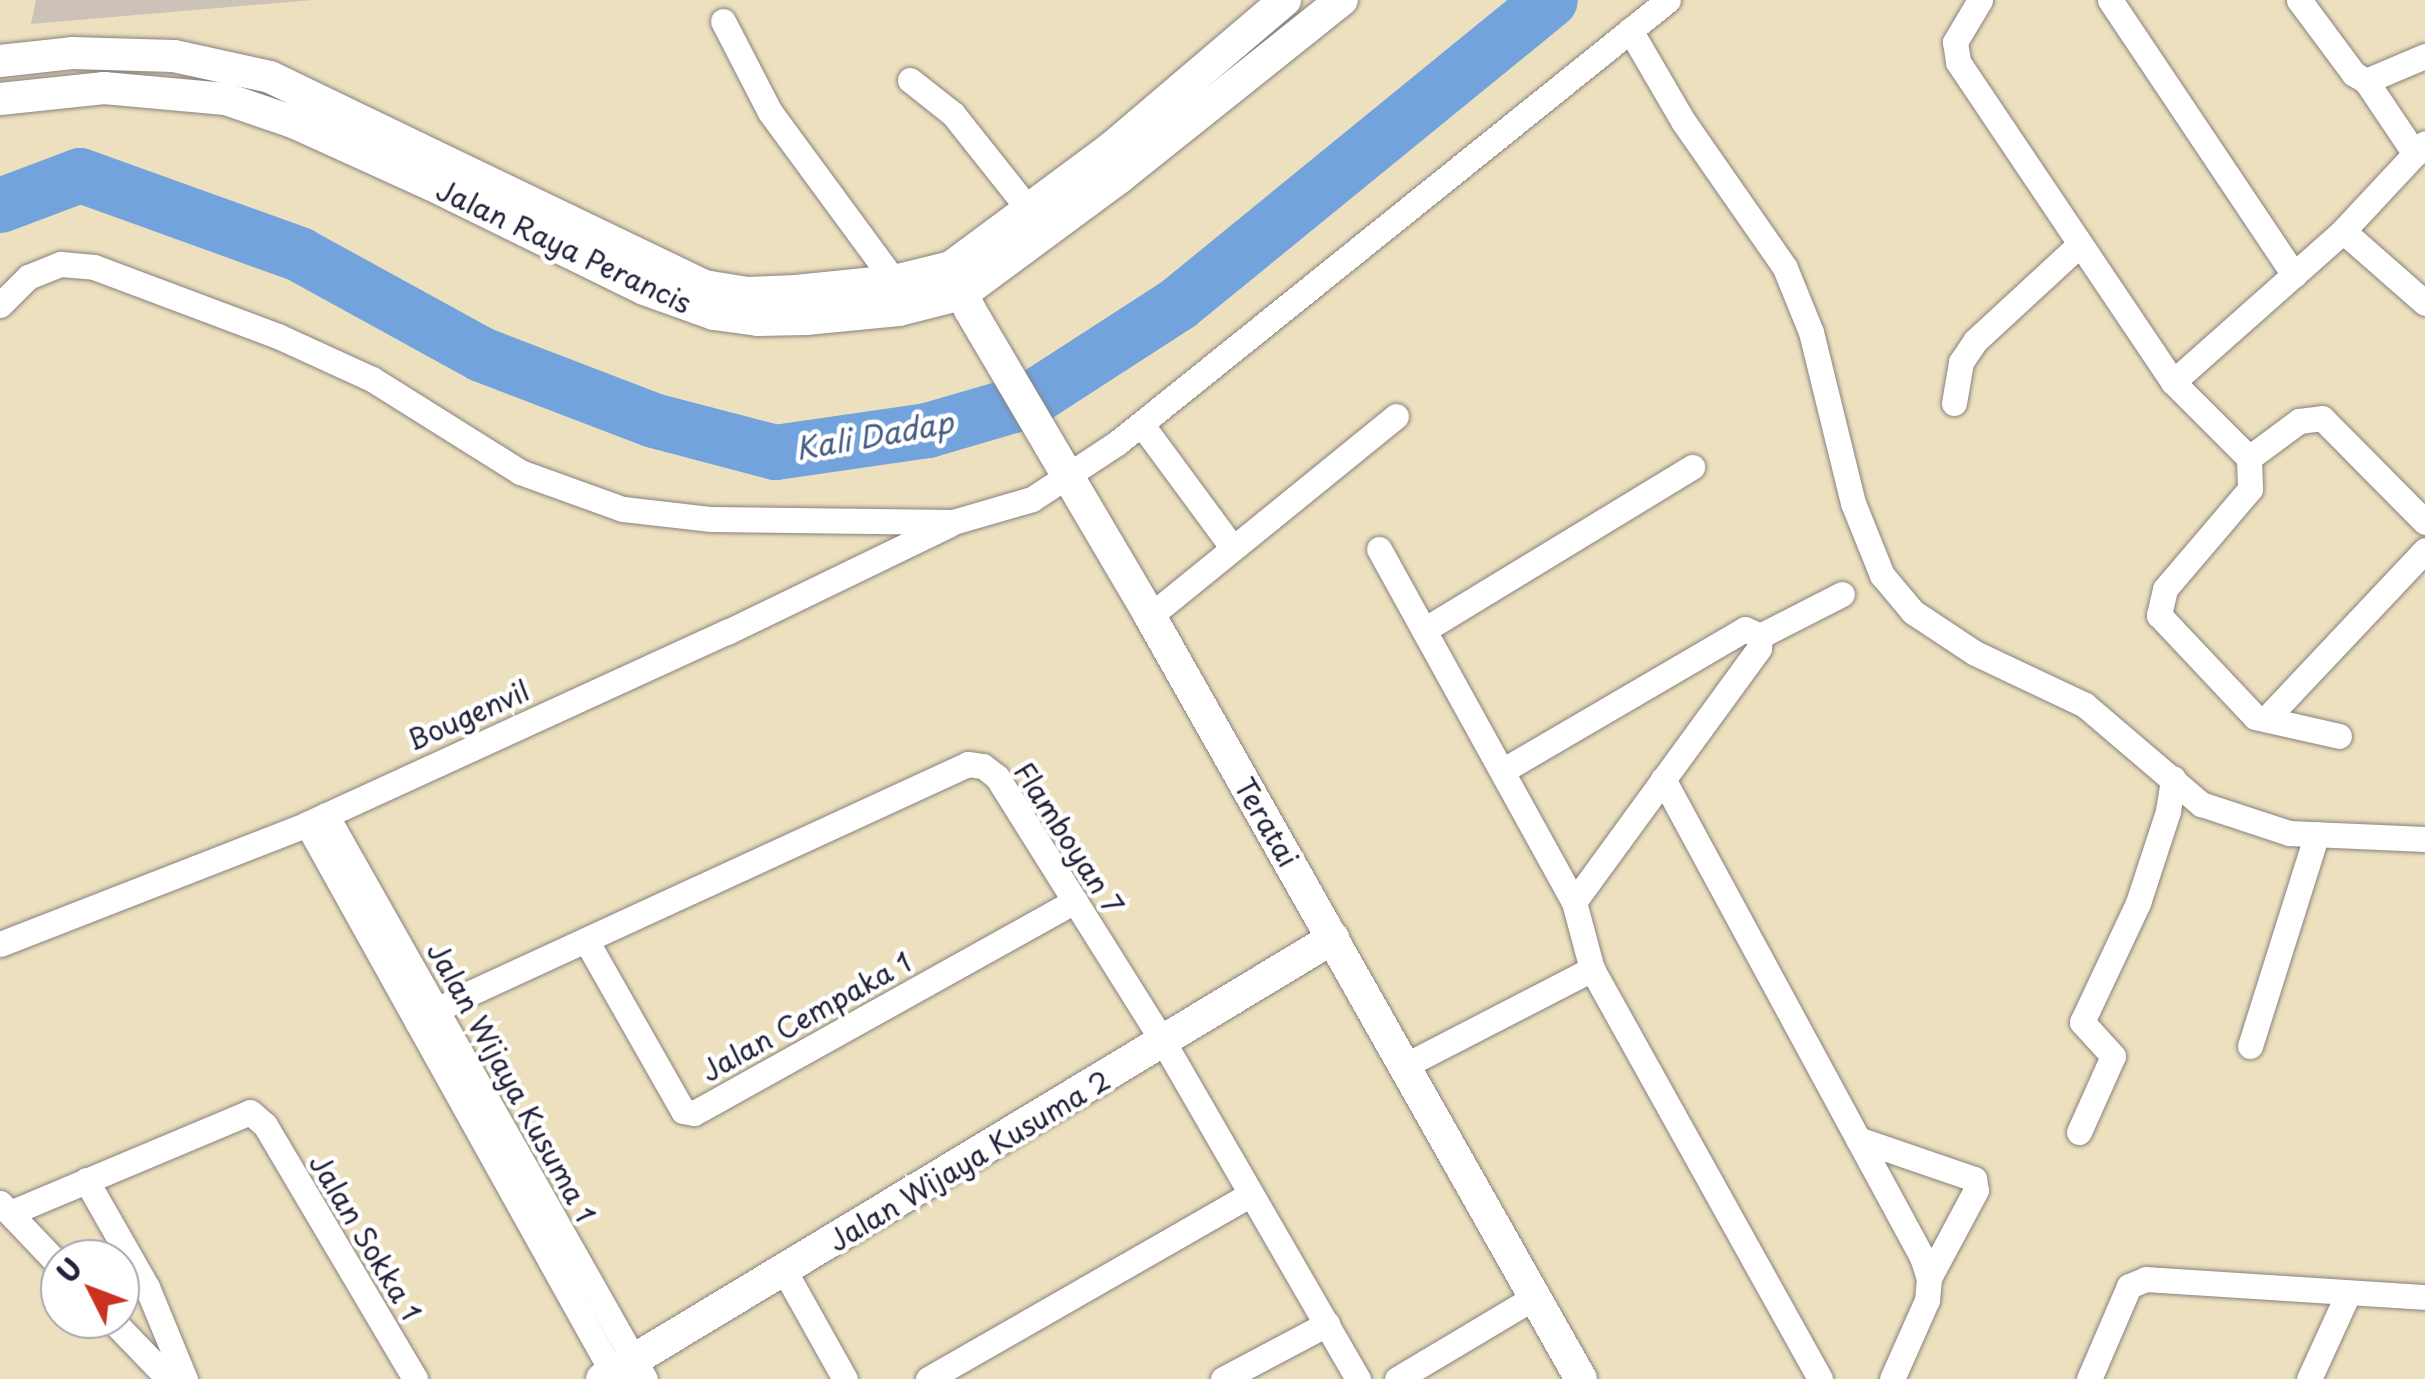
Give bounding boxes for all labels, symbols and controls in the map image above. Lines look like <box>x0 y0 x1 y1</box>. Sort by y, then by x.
street label: Jalan Raya Perancis <box>431 172 697 320</box>
water label: Kali Dadap <box>791 403 957 467</box>
street label: Bougenvil <box>402 673 534 757</box>
street label: Flamboyan 7 <box>1008 756 1130 920</box>
street label: Teratai <box>1228 772 1306 872</box>
street label: Jalan Wijaya Kusuma 1 <box>420 934 604 1230</box>
street label: Jalan Cempaka 1 <box>694 944 918 1088</box>
street label: Jalan Wijaya Kusuma 2 <box>820 1061 1118 1259</box>
street label: Jalan Sokka 1 <box>302 1146 430 1328</box>
north arrow <box>40 1239 140 1339</box>
text: U <box>46 1248 92 1292</box>

